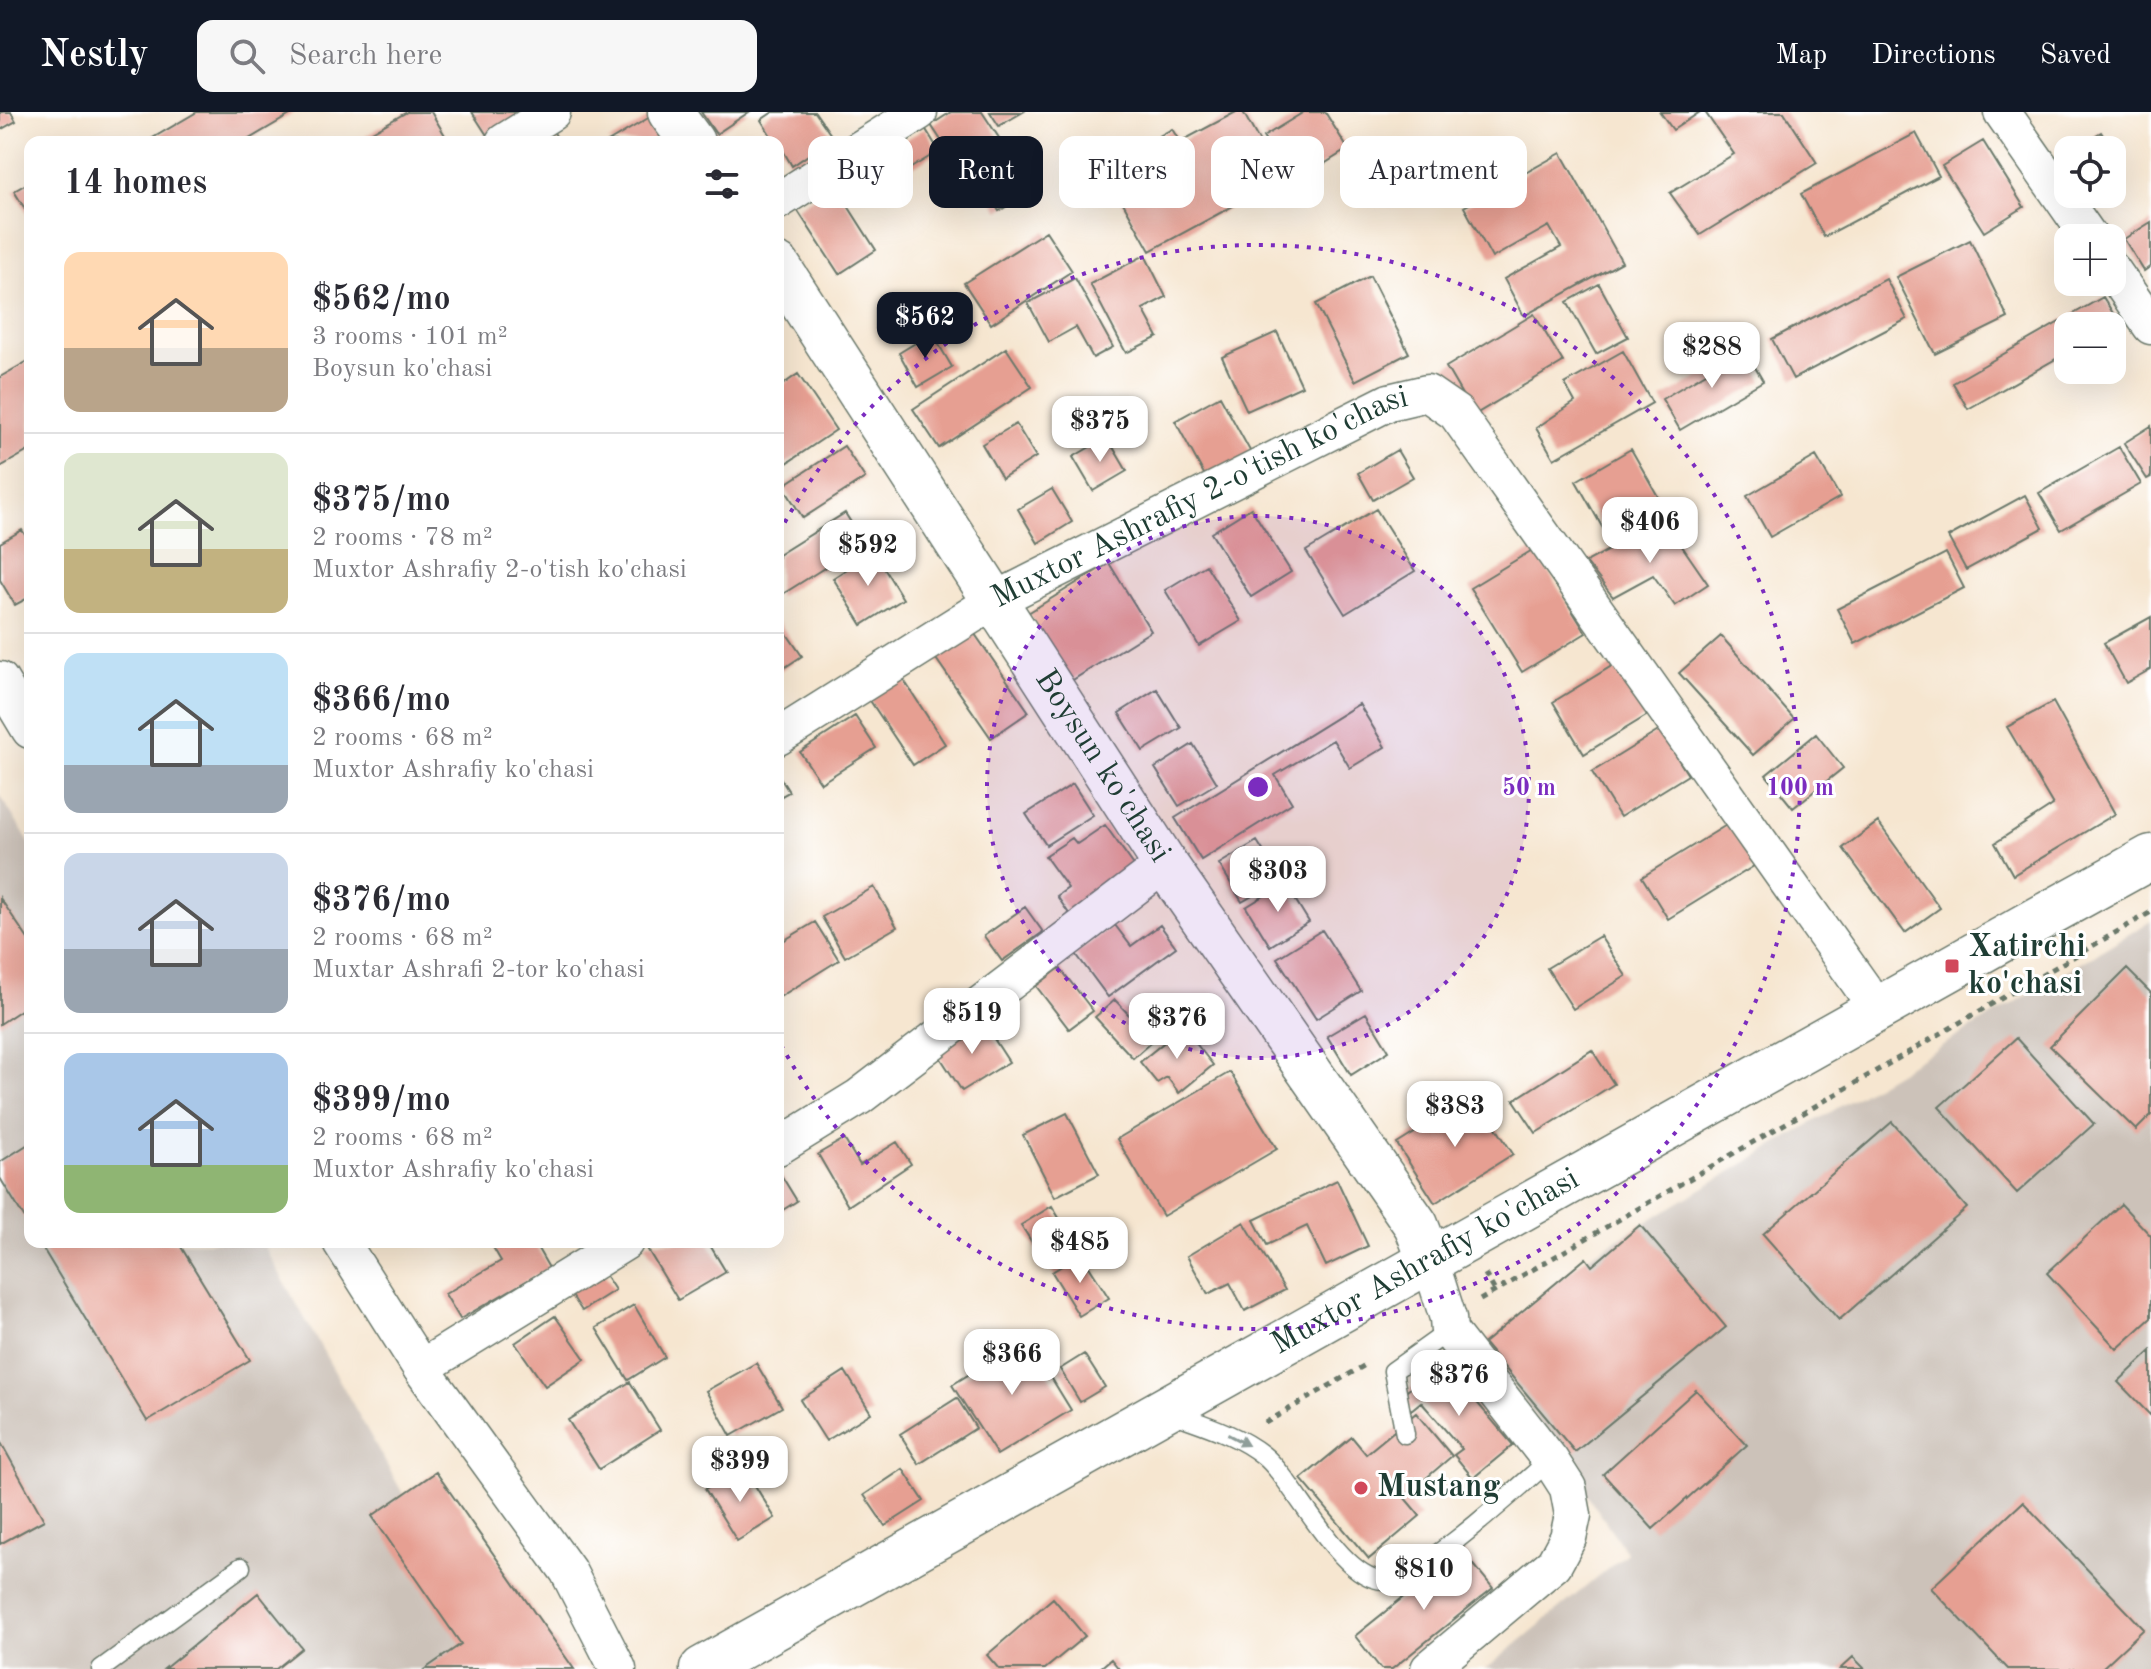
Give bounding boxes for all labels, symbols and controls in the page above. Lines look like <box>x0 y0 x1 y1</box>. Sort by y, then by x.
search box <box>197 20 757 92</box>
icon: search <box>225 34 269 78</box>
text: Nestly <box>40 37 149 75</box>
text: Search here <box>289 41 442 71</box>
text: Map <box>1775 42 1827 70</box>
text: Directions <box>1871 42 1996 70</box>
text: Saved <box>2040 42 2111 70</box>
chip: Buy <box>808 136 913 208</box>
chip: Rent <box>929 136 1043 208</box>
chip: Filters <box>1059 136 1195 208</box>
chip: New <box>1211 136 1324 208</box>
chip: Apartment <box>1340 136 1527 208</box>
map controls <box>2054 136 2126 384</box>
button: locate <box>2054 136 2126 208</box>
icon: filters <box>700 162 744 206</box>
text: 14 homes <box>64 167 207 201</box>
button: + <box>2054 224 2126 296</box>
text: $562/mo <box>312 283 451 317</box>
icon: home <box>128 284 224 380</box>
pin: $562 <box>878 292 972 360</box>
text: $562 <box>895 305 955 331</box>
button: − <box>2054 312 2126 384</box>
pin: $288 <box>1665 322 1759 390</box>
text: 3 rooms · 101 m² <box>312 324 508 350</box>
text: $288 <box>1682 335 1742 361</box>
text: Boysun ko'chasi <box>312 356 492 382</box>
street label: Muxtor Ashrafiy 2-o'tish ko'chasi <box>987 382 1411 615</box>
pin: $375 <box>1053 396 1147 464</box>
text: $375 <box>1070 409 1130 435</box>
text: $375/mo <box>312 484 451 518</box>
icon: home <box>128 485 224 581</box>
pin: $406 <box>1603 497 1697 565</box>
text: $406 <box>1620 510 1680 536</box>
pin: $592 <box>821 520 915 588</box>
text: 2 rooms · 78 m² <box>312 525 493 551</box>
text: $592 <box>838 533 898 559</box>
text: Muxtor Ashrafiy 2-o'tish ko'chasi <box>312 557 687 583</box>
street label: Boysun ko'chasi <box>1028 664 1176 868</box>
text: $366/mo <box>312 684 451 718</box>
icon: home <box>128 685 224 781</box>
text: 2 rooms · 68 m² <box>312 725 493 751</box>
text: Muxtor Ashrafiy ko'chasi <box>312 757 594 783</box>
centre of rings <box>1244 773 1272 801</box>
text: 50 m <box>1502 776 1556 801</box>
text: 100 m <box>1766 777 1834 801</box>
pin: $303 <box>1231 846 1325 914</box>
text: $303 <box>1248 859 1308 885</box>
text: $376/mo <box>312 884 451 918</box>
icon: home <box>128 885 224 981</box>
text: 2 rooms · 68 m² <box>312 925 493 951</box>
place label: Xatirchi ko'chasi <box>1968 932 2086 1001</box>
text: Muxtar Ashrafi 2-tor ko'chasi <box>312 957 645 983</box>
marker: Xatirchi ko'chasi <box>1943 957 1961 975</box>
pin: $519 <box>925 988 1019 1056</box>
pin: $376 <box>1130 993 1224 1061</box>
text: $519 <box>942 1001 1002 1027</box>
text: $376 <box>1147 1006 1207 1032</box>
pin: $383 <box>1408 1081 1502 1149</box>
text: $399/mo <box>312 1084 451 1118</box>
icon: home <box>128 1085 224 1181</box>
text: $383 <box>1425 1094 1485 1120</box>
text: 2 rooms · 68 m² <box>312 1125 493 1151</box>
text: Muxtor Ashrafiy ko'chasi <box>312 1157 594 1183</box>
street label: Muxtor Ashrafiy ko'chasi <box>1267 1163 1585 1362</box>
pin: $485 <box>1033 1217 1127 1285</box>
text: $485 <box>1050 1230 1110 1256</box>
pin: $366 <box>965 1329 1059 1397</box>
text: $366 <box>982 1342 1042 1368</box>
pin: $376 <box>1412 1350 1506 1418</box>
text: $376 <box>1429 1363 1489 1389</box>
one-way arrow <box>1227 1432 1249 1446</box>
pin: $399 <box>693 1436 787 1504</box>
text: $399 <box>710 1449 770 1475</box>
place label: Mustang <box>1377 1472 1501 1504</box>
marker: Mustang <box>1352 1479 1370 1497</box>
pin: $810 <box>1377 1544 1471 1612</box>
text: $810 <box>1394 1557 1454 1583</box>

